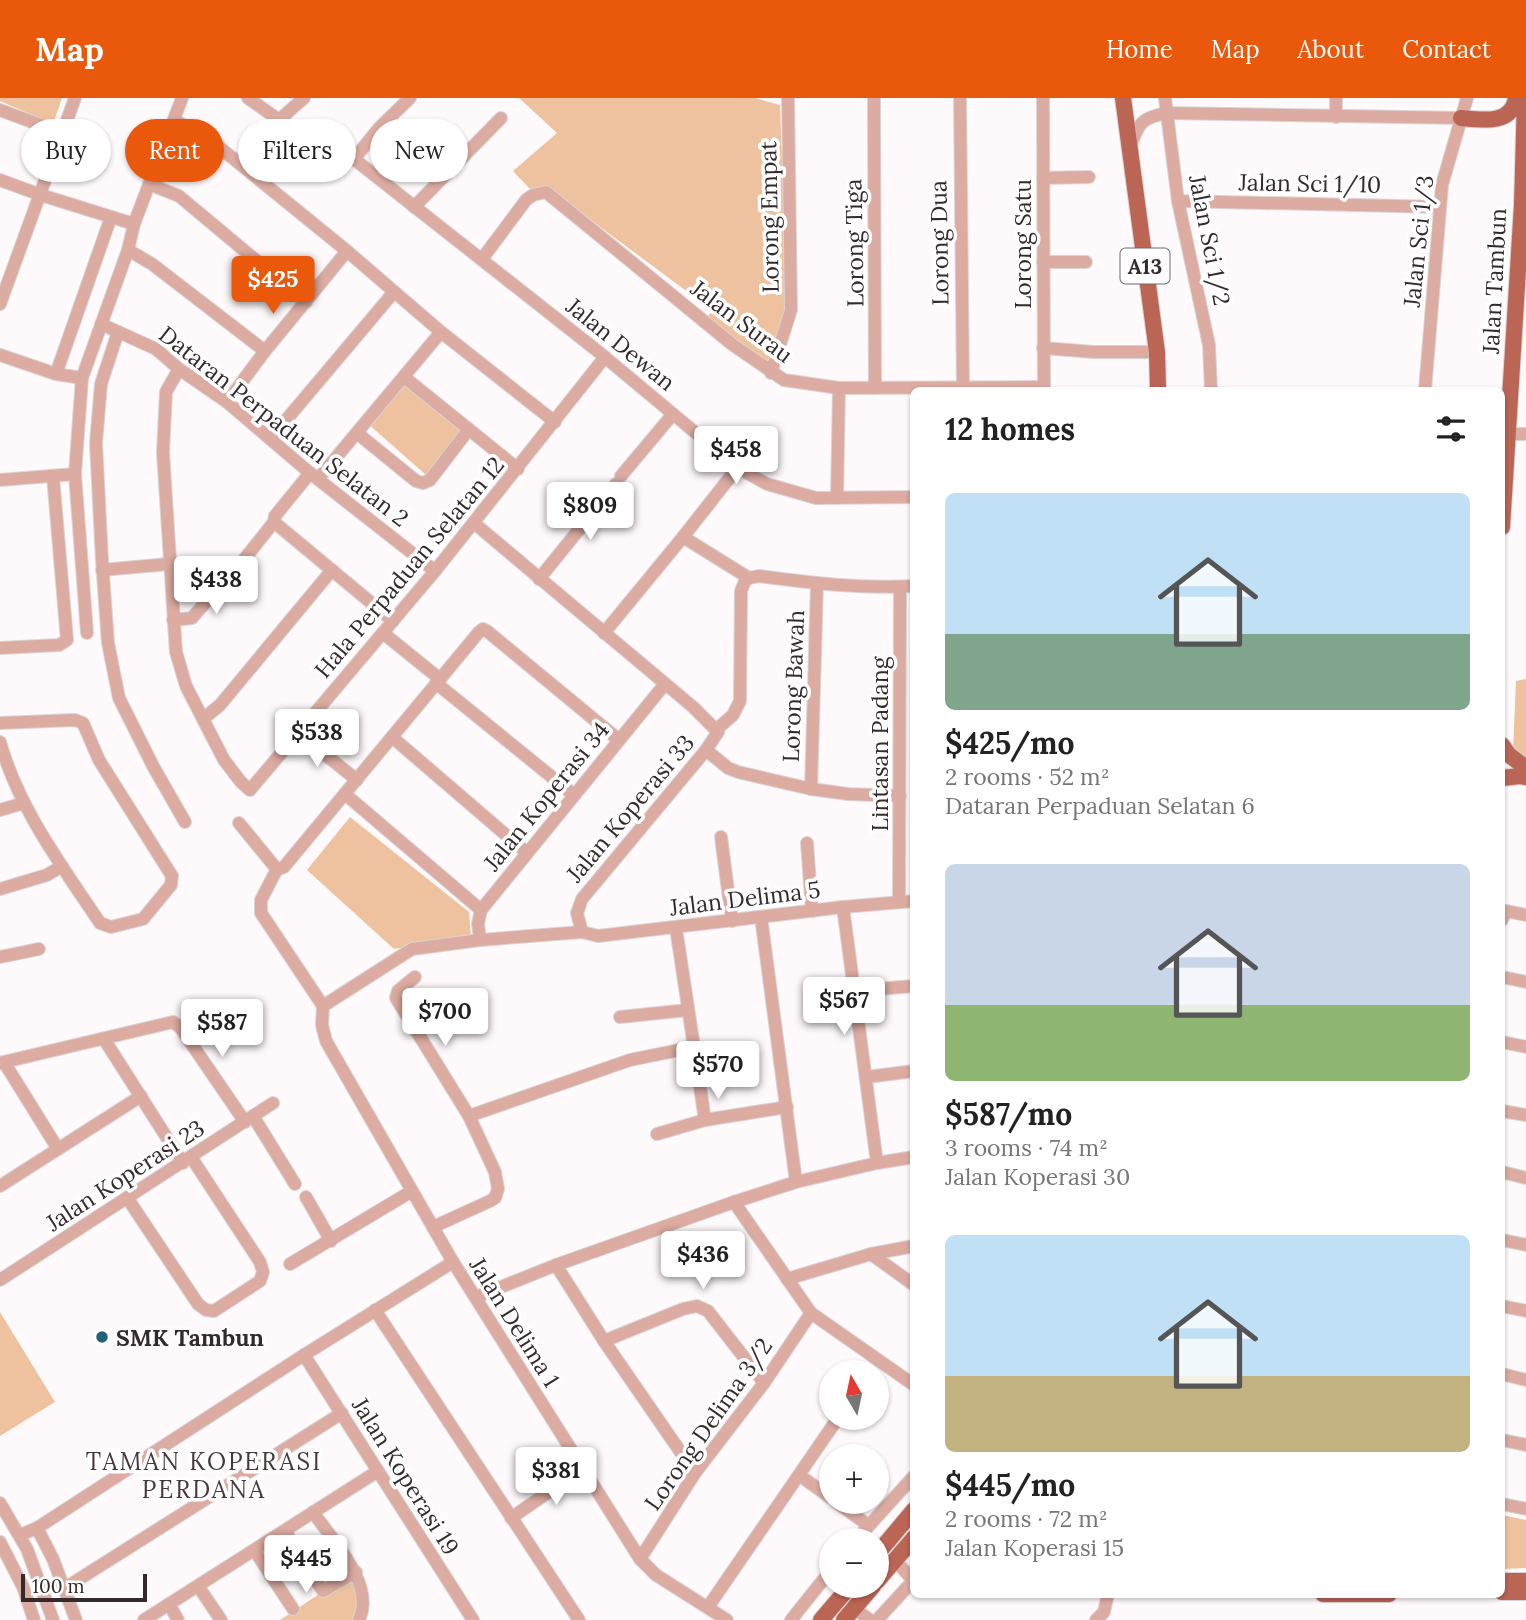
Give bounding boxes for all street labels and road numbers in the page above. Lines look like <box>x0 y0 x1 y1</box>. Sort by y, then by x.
street label: Lorong Empat <box>753 141 785 293</box>
street label: Jalan Sci 1/10 <box>1237 167 1382 200</box>
street label: Jalan Sci 1/2 <box>1182 171 1237 308</box>
street label: Jalan Sci 1/3 <box>1397 174 1440 310</box>
street label: Lorong Tiga <box>838 178 870 308</box>
street label: Lorong Satu <box>1008 179 1037 309</box>
street label: Lorong Dua <box>923 180 955 306</box>
street label: Jalan Tambun <box>1476 207 1512 356</box>
road number: A13 <box>1120 248 1170 284</box>
street label: Jalan Surau <box>685 273 799 369</box>
street label: Jalan Dewan <box>560 291 681 397</box>
street label: Dataran Perpaduan Selatan 2 <box>153 319 415 533</box>
street label: Hala Perpaduan Selatan 12 <box>308 450 510 684</box>
street label: Lorong Bawah <box>776 609 810 763</box>
street label: Lintasan Padang <box>865 655 894 831</box>
street label: Jalan Koperasi 34 <box>476 716 615 877</box>
street label: Jalan Koperasi 33 <box>559 728 700 888</box>
street label: Jalan Delima 5 <box>667 874 822 922</box>
street label: Jalan Koperasi 23 <box>40 1113 210 1238</box>
street label: Jalan Delima 1 <box>463 1251 566 1392</box>
street label: Lorong Delima 3/2 <box>638 1332 779 1516</box>
street label: Jalan Koperasi 19 <box>346 1391 466 1560</box>

